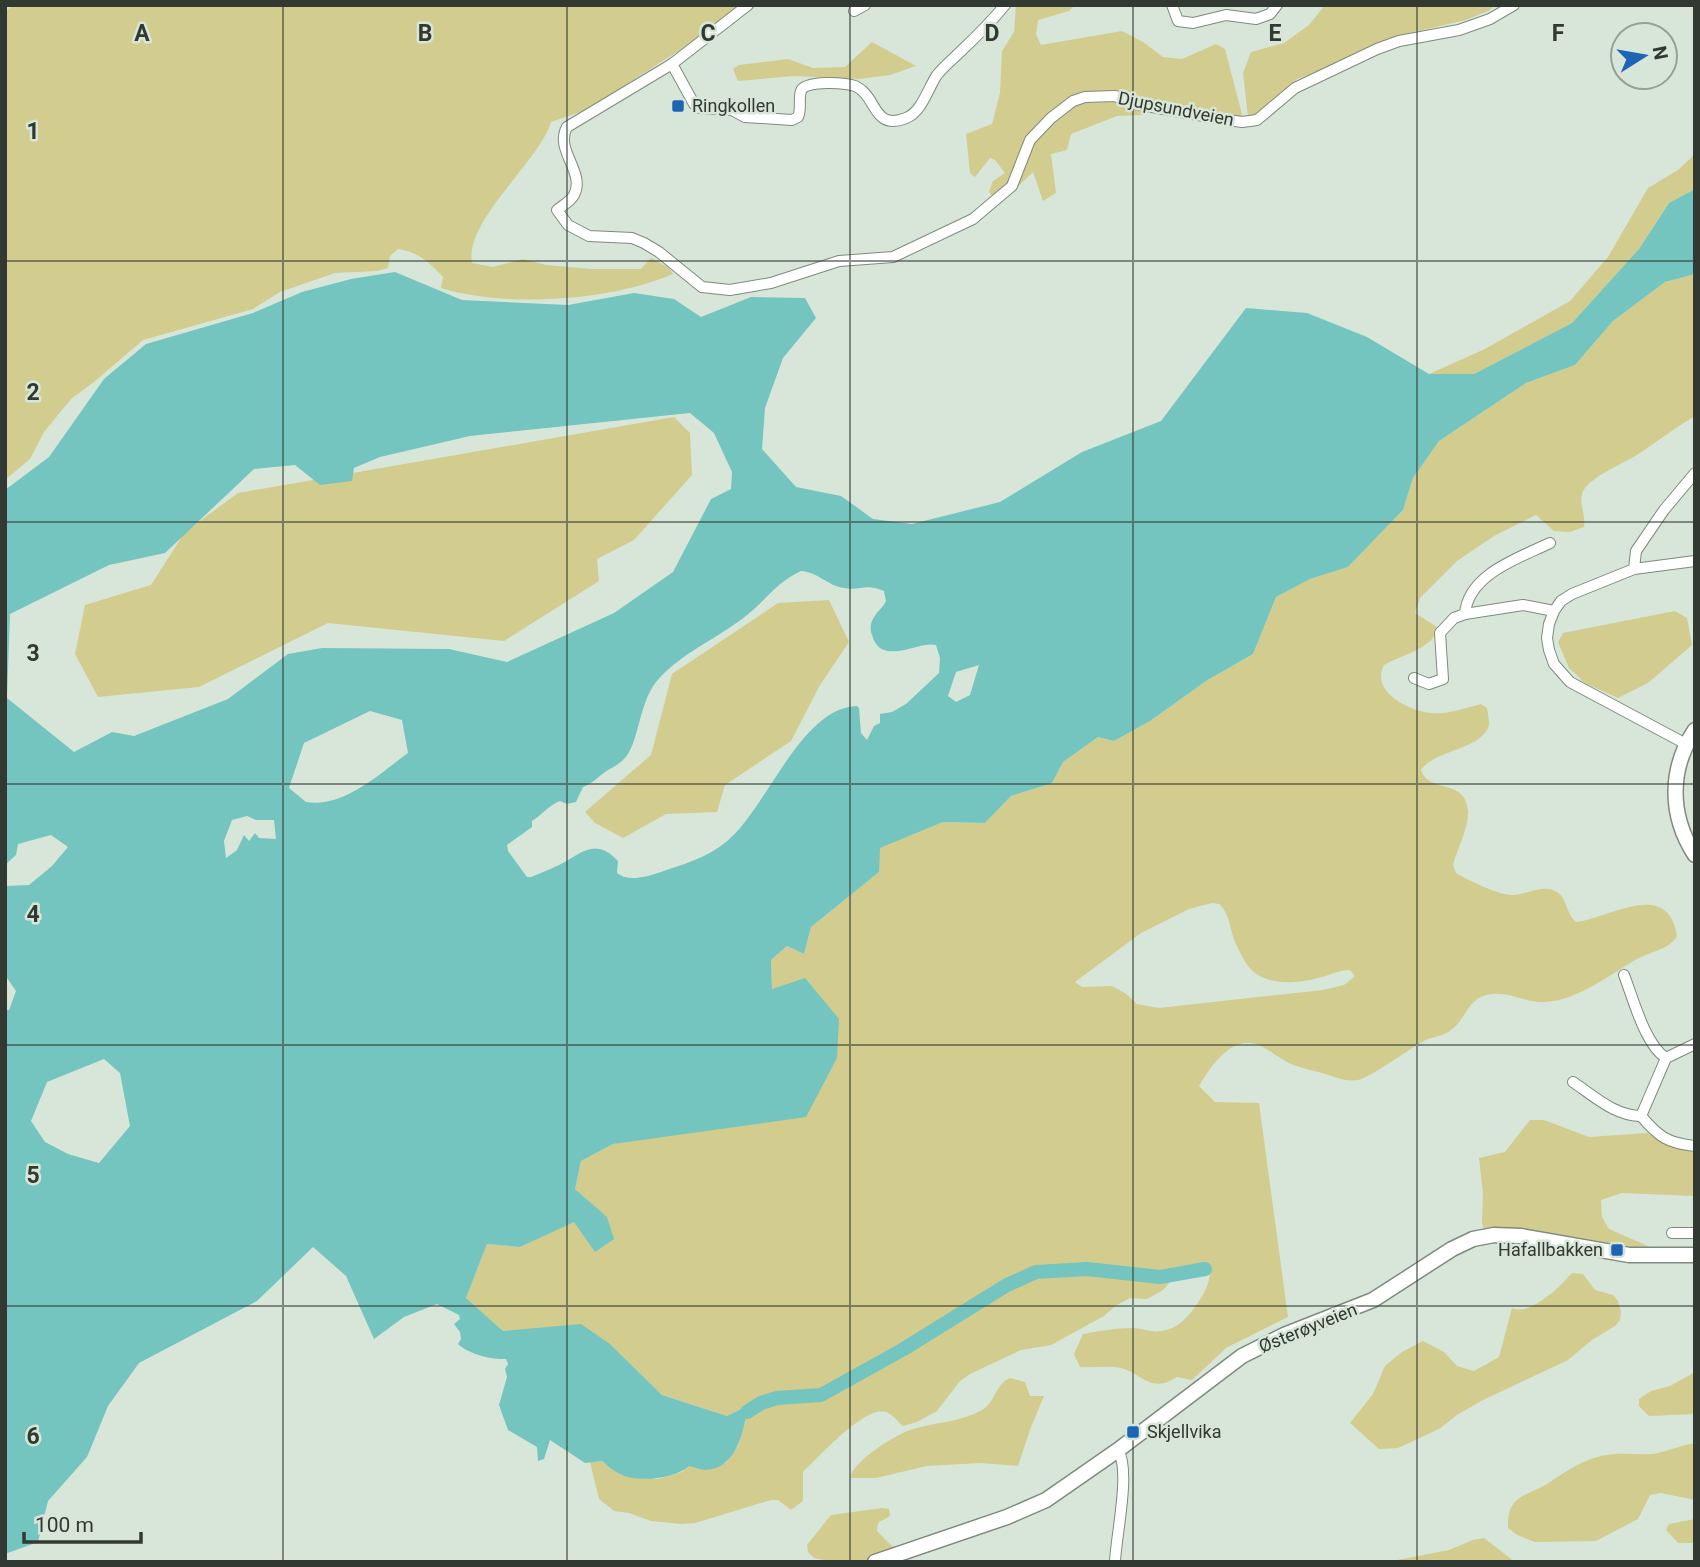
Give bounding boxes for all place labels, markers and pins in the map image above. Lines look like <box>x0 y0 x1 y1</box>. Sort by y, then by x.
place label: Ringkollen <box>692 95 775 116</box>
marker: Ringkollen <box>670 98 686 114</box>
place label: Hafallbakken <box>1498 1239 1603 1260</box>
marker: Hafallbakken <box>1609 1242 1625 1258</box>
place label: Skjellvika <box>1147 1421 1221 1442</box>
marker: Skjellvika <box>1125 1424 1141 1440</box>

